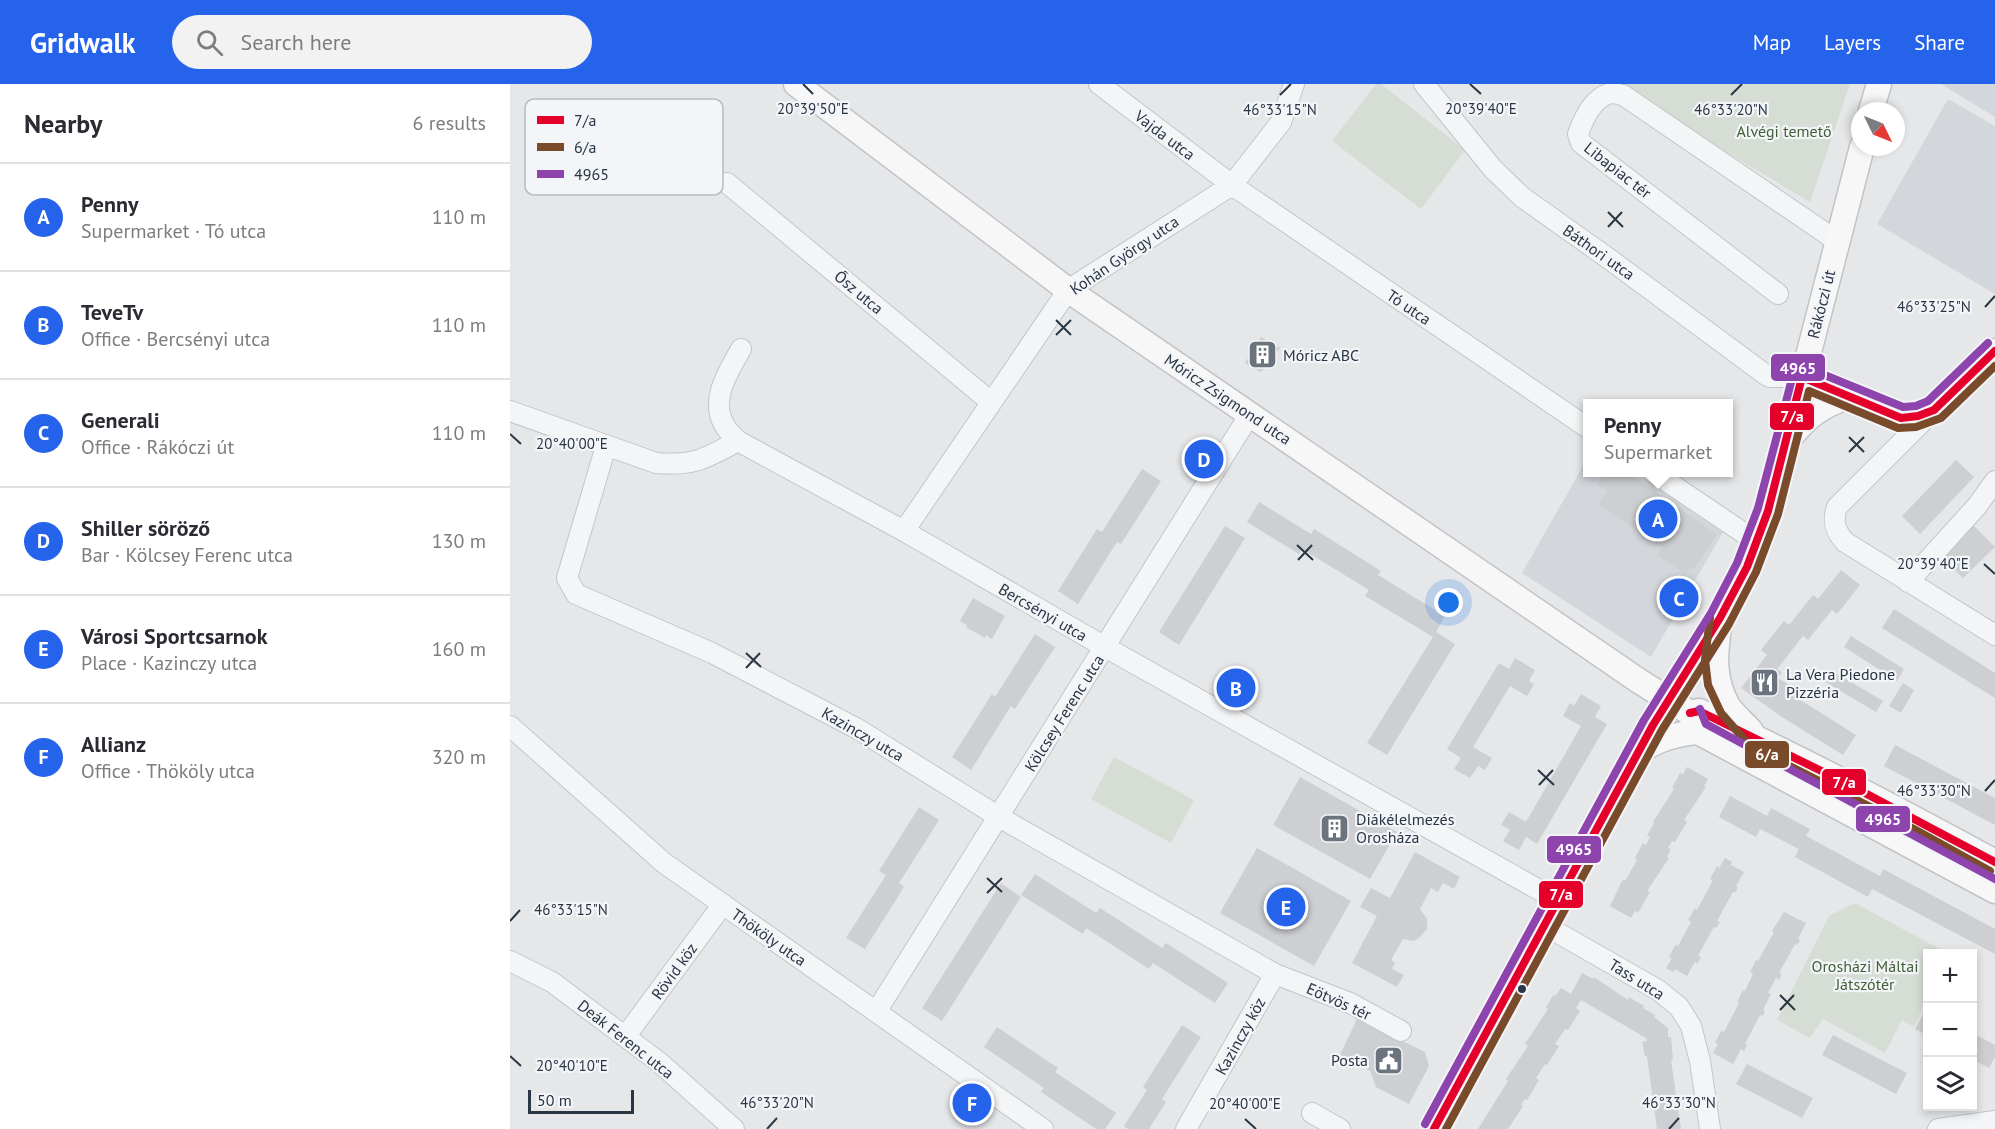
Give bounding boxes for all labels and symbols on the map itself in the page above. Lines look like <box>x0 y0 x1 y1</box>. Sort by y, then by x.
legend <box>525 99 723 195</box>
text: 20°39'50"E <box>777 99 849 118</box>
text: 20°39'40"E <box>1445 99 1517 118</box>
text: 46°33'15"N <box>1243 100 1317 119</box>
text: 46°33'20"N <box>1694 100 1768 119</box>
north arrow <box>1851 102 1905 156</box>
street label: Vajda utca <box>1130 105 1199 164</box>
text: 7/a <box>574 110 596 130</box>
park label: Alvégi temető <box>1737 121 1832 141</box>
text: 6/a <box>574 137 596 157</box>
street label: Libapiac tér <box>1580 138 1656 203</box>
text: 4965 <box>574 164 609 184</box>
street label: Kohán György utca <box>1066 211 1182 299</box>
street label: Báthori utca <box>1559 220 1639 284</box>
street label: Ősz utca <box>830 266 888 318</box>
street label: Rákóczi út <box>1803 267 1839 340</box>
street label: Tó utca <box>1383 285 1435 329</box>
text: 46°33'25"N <box>1897 297 1971 316</box>
building icon: Móricz ABC <box>1246 339 1278 371</box>
place label: Móricz ABC <box>1283 345 1359 365</box>
street label: Móricz Zsigmond utca <box>1161 349 1295 449</box>
line badge: 4965 <box>1770 353 1826 382</box>
text: 4965 <box>1780 358 1816 378</box>
line badge: 7/a <box>1769 402 1815 431</box>
text: 7/a <box>1780 406 1804 426</box>
text: 20°40'00"E <box>536 434 608 453</box>
pin: D <box>1184 436 1224 482</box>
pin: A <box>1638 496 1678 542</box>
text: 20°39'40"E <box>1897 554 1969 573</box>
pin: C <box>1660 576 1698 620</box>
street label: Bercsényi utca <box>995 579 1091 645</box>
your location <box>1434 588 1463 617</box>
street label: Kölcsey Ferenc utca <box>1020 651 1108 775</box>
place label: La Vera Piedone Pizzéria <box>1786 664 1895 702</box>
pin: B <box>1216 666 1256 710</box>
restaurant icon: La Vera Piedone Pizzéria <box>1749 667 1781 699</box>
street label: Kazinczy utca <box>818 702 908 766</box>
line badge: 6/a <box>1744 740 1790 769</box>
text: 6/a <box>1755 744 1779 764</box>
line badge: 7/a <box>1821 768 1867 796</box>
text: 7/a <box>1832 772 1856 792</box>
text: 46°33'30"N <box>1897 781 1971 800</box>
line badge: 4965 <box>1855 805 1911 833</box>
place label: Diákélelmezés Orosháza <box>1356 809 1455 847</box>
text: 4965 <box>1865 809 1901 829</box>
building icon: Diákélelmezés Orosháza <box>1319 812 1351 844</box>
line badge: 4965 <box>1546 835 1602 864</box>
text: 4965 <box>1556 839 1592 859</box>
line badge: 7/a <box>1538 880 1584 909</box>
pin: E <box>1266 884 1306 930</box>
text: 7/a <box>1549 884 1573 904</box>
text: 46°33'15"N <box>534 900 608 919</box>
street label: Thököly utca <box>728 904 810 970</box>
street label: Rövid köz <box>647 939 701 1003</box>
street label: Tass utca <box>1605 954 1669 1004</box>
park label: Orosházi Máltai Játszótér <box>1811 956 1919 994</box>
street label: Eötvös tér <box>1304 978 1375 1024</box>
unlabelled marker <box>1516 983 1528 995</box>
street label: Kazinczy köz <box>1211 994 1269 1078</box>
street label: Deák Ferenc utca <box>574 995 678 1083</box>
public building icon: Posta <box>1373 1044 1405 1076</box>
place label: Posta <box>1331 1050 1368 1070</box>
text: 20°40'10"E <box>536 1056 608 1075</box>
pin: F <box>952 1080 992 1126</box>
scale bar <box>528 1087 634 1114</box>
text: 46°33'20"N <box>740 1093 814 1112</box>
text: 46°33'30"N <box>1642 1093 1716 1112</box>
text: 20°40'00"E <box>1209 1094 1281 1113</box>

